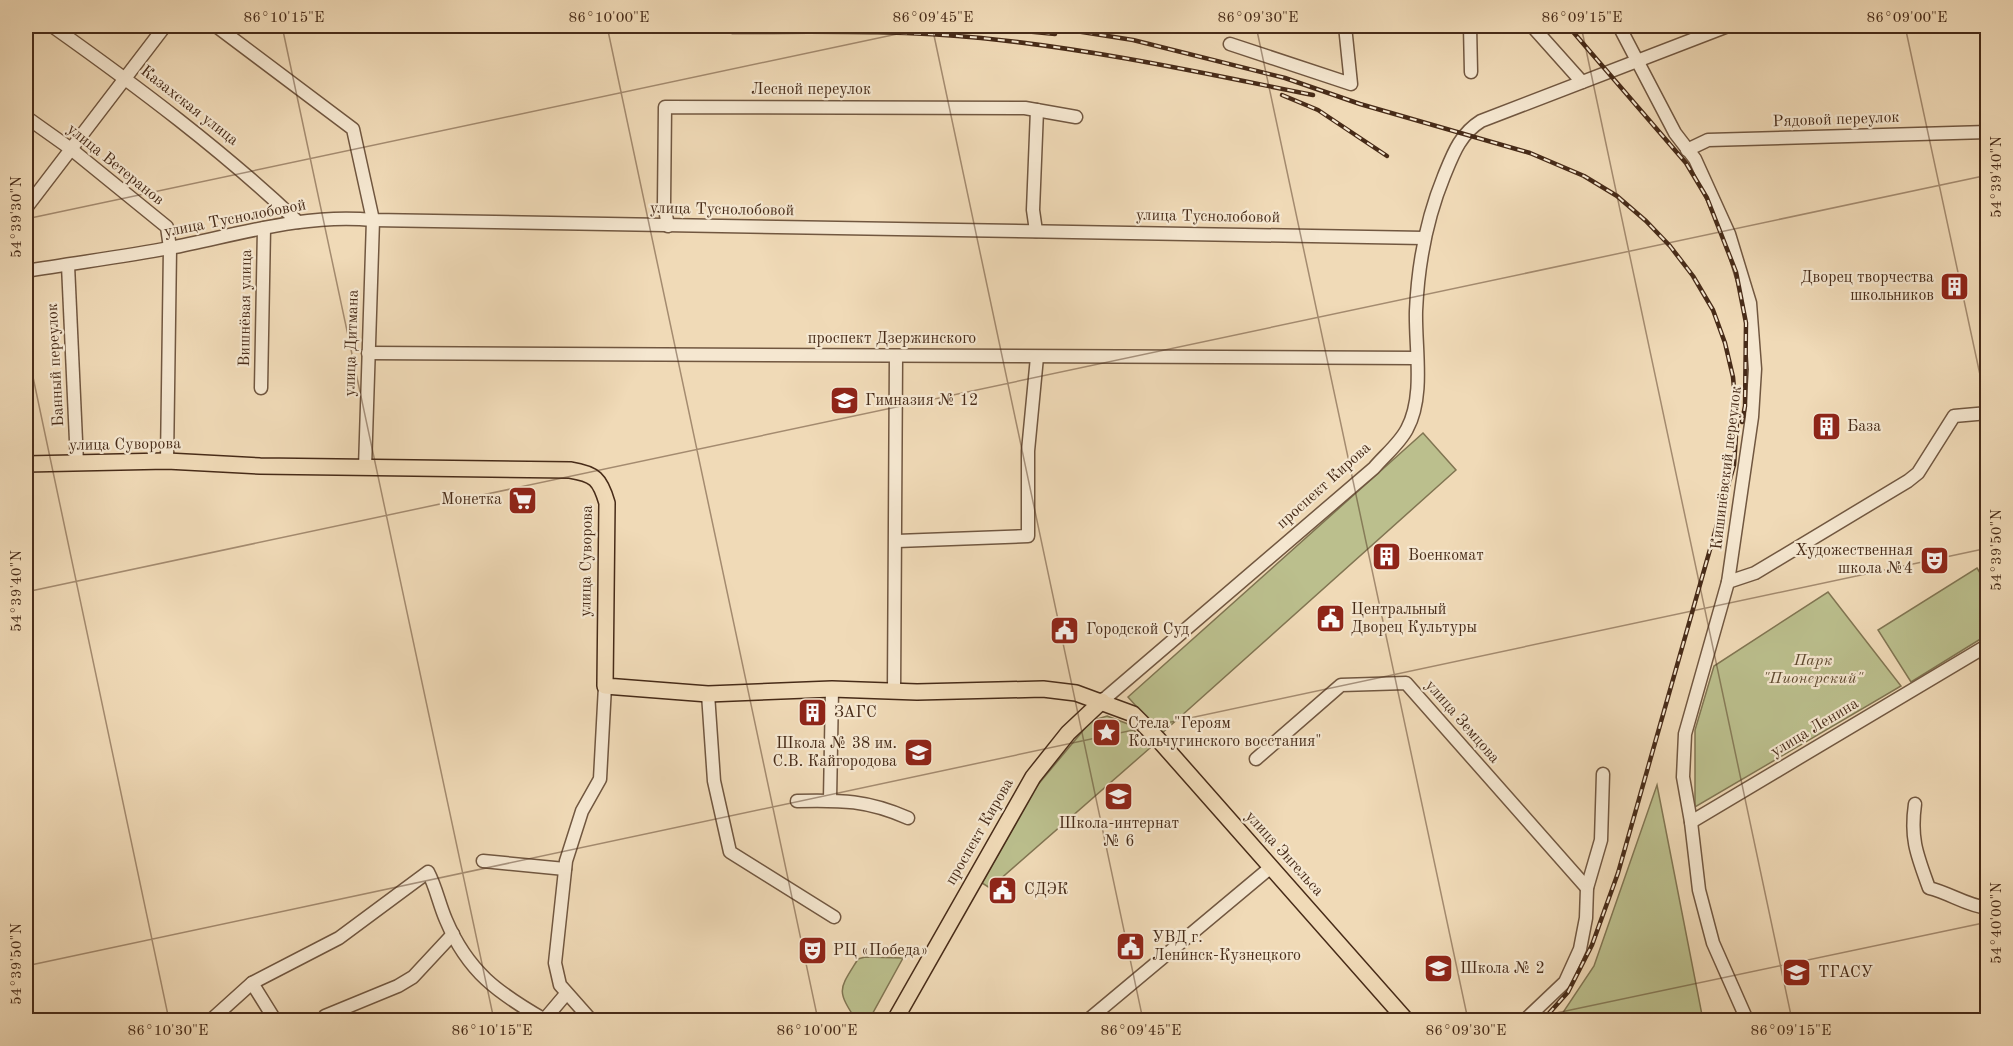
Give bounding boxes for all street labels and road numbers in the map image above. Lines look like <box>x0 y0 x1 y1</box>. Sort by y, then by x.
street label: Казахская улица <box>137 63 241 149</box>
street label: Лесной переулок <box>751 82 871 98</box>
street label: Рядовой переулок <box>1772 110 1900 130</box>
street label: улица Ветеранов <box>64 121 166 209</box>
street label: улица Туснолобовой <box>163 197 307 241</box>
street label: улица Туснолобовой <box>650 201 794 219</box>
street label: улица Туснолобовой <box>1136 208 1280 226</box>
street label: Вишнёвая улица <box>237 249 255 367</box>
street label: улица Дитмана <box>342 289 362 397</box>
street label: Банный переулок <box>45 303 67 427</box>
street label: проспект Дзержинского <box>808 331 976 347</box>
street label: Кишинёвский переулок <box>1709 385 1745 551</box>
street label: улица Суворова <box>69 436 181 454</box>
street label: проспект Кирова <box>1274 440 1374 532</box>
street label: улица Суворова <box>578 505 596 617</box>
street label: улица Земцова <box>1422 677 1502 767</box>
street label: улица Ленина <box>1768 696 1862 760</box>
street label: проспект Кирова <box>943 776 1017 888</box>
street label: улица Энгельса <box>1242 808 1326 900</box>

